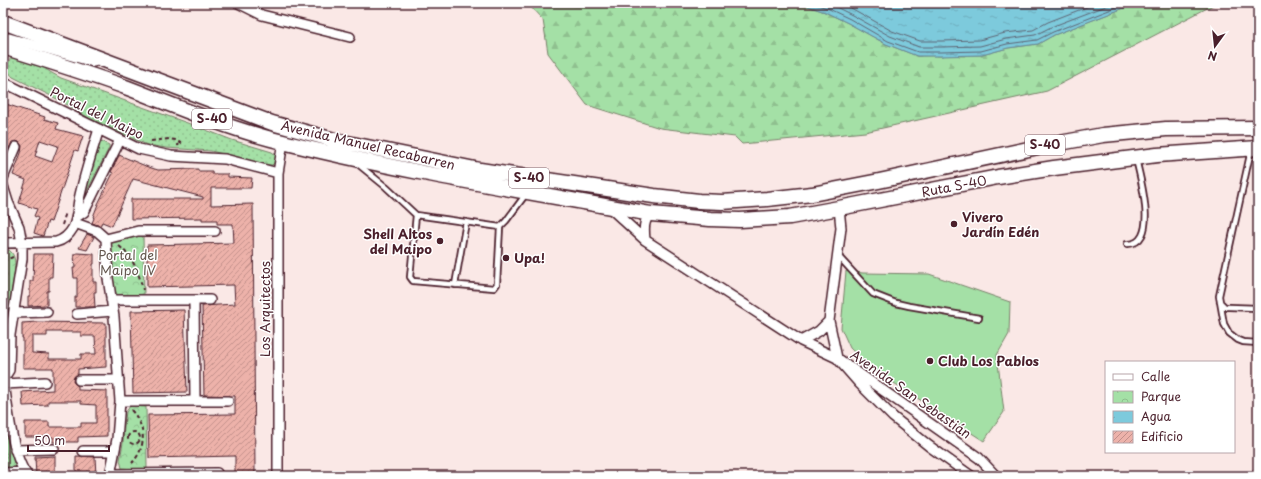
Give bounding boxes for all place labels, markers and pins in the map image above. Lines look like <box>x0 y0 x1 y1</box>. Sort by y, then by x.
place label: Vivero Jardín Edén <box>962 207 1039 241</box>
marker: Vivero Jardín Edén <box>949 219 959 229</box>
place label: Shell Altos del Maipo <box>363 224 432 258</box>
marker: Shell Altos del Maipo <box>435 236 445 246</box>
place label: Upa! <box>514 248 545 267</box>
marker: Upa! <box>501 253 511 263</box>
place label: Club Los Pablos <box>938 351 1039 370</box>
marker: Club Los Pablos <box>925 356 935 366</box>

